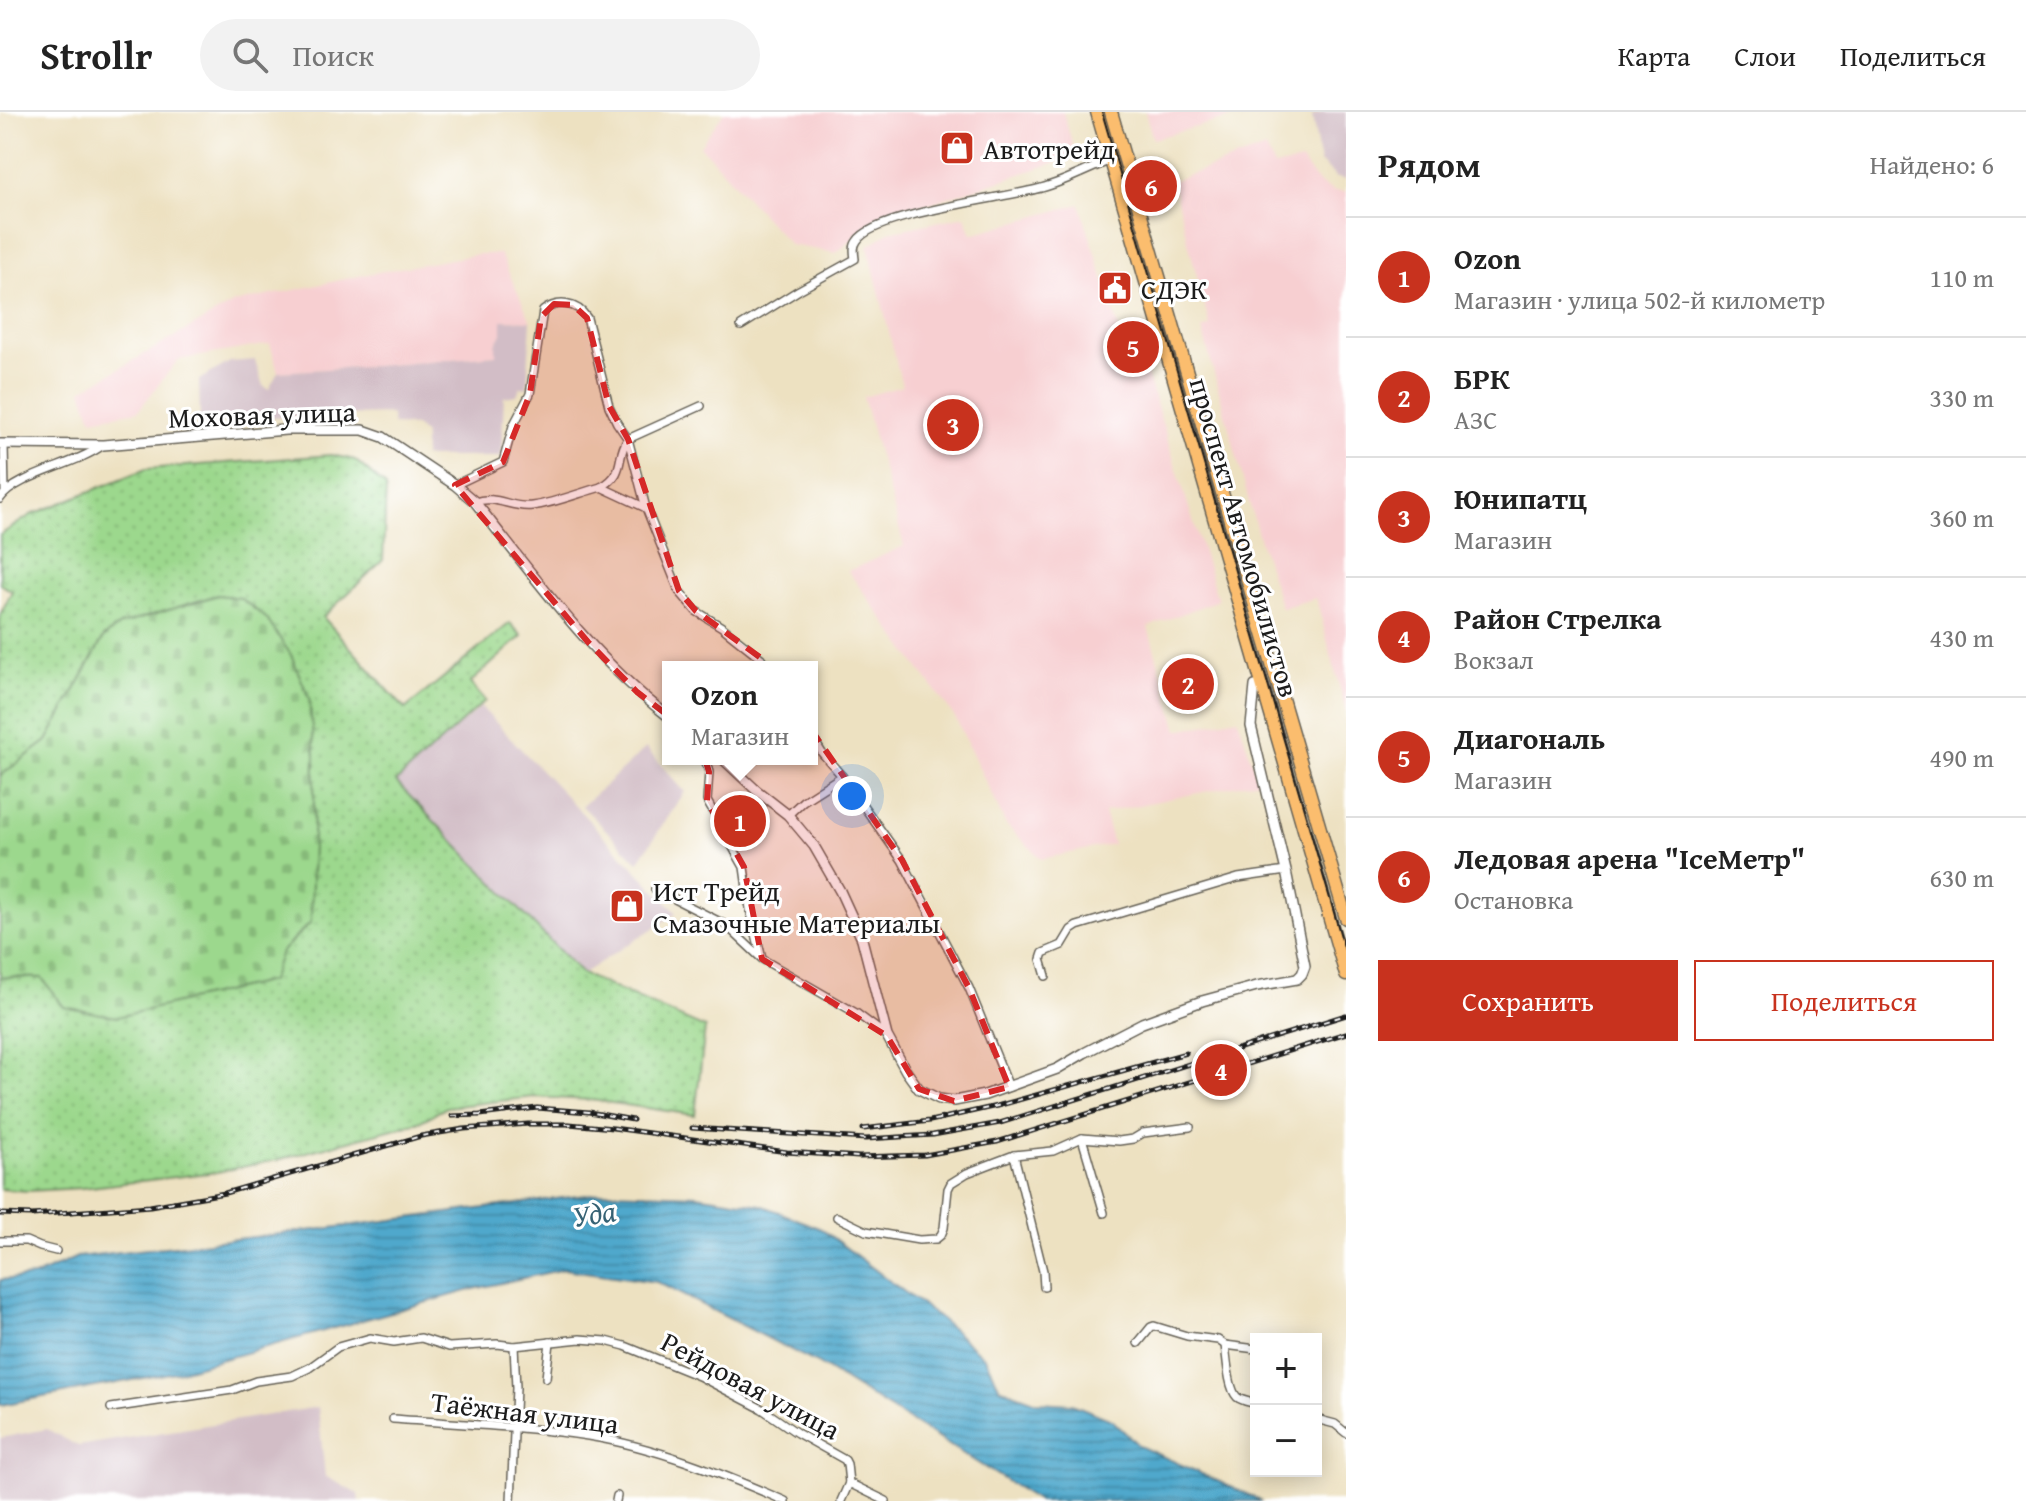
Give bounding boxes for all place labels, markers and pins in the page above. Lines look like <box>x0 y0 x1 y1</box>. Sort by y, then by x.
place label: Автотрейд <box>983 128 1115 169</box>
shop icon: Автотрейд <box>938 129 976 167</box>
pin: 6 <box>1125 156 1177 216</box>
place label: СДЭК <box>1141 268 1207 309</box>
public building icon: СДЭК <box>1096 269 1134 307</box>
pin: 5 <box>1107 317 1159 377</box>
pin: 3 <box>927 395 979 455</box>
pin: 2 <box>1162 654 1214 714</box>
pin: 1 <box>714 791 766 851</box>
place label: Ист Трейд Смазочные Материалы <box>653 870 940 943</box>
shop icon: Ист Трейд Смазочные Материалы <box>608 887 646 925</box>
pin: 4 <box>1195 1040 1247 1100</box>

